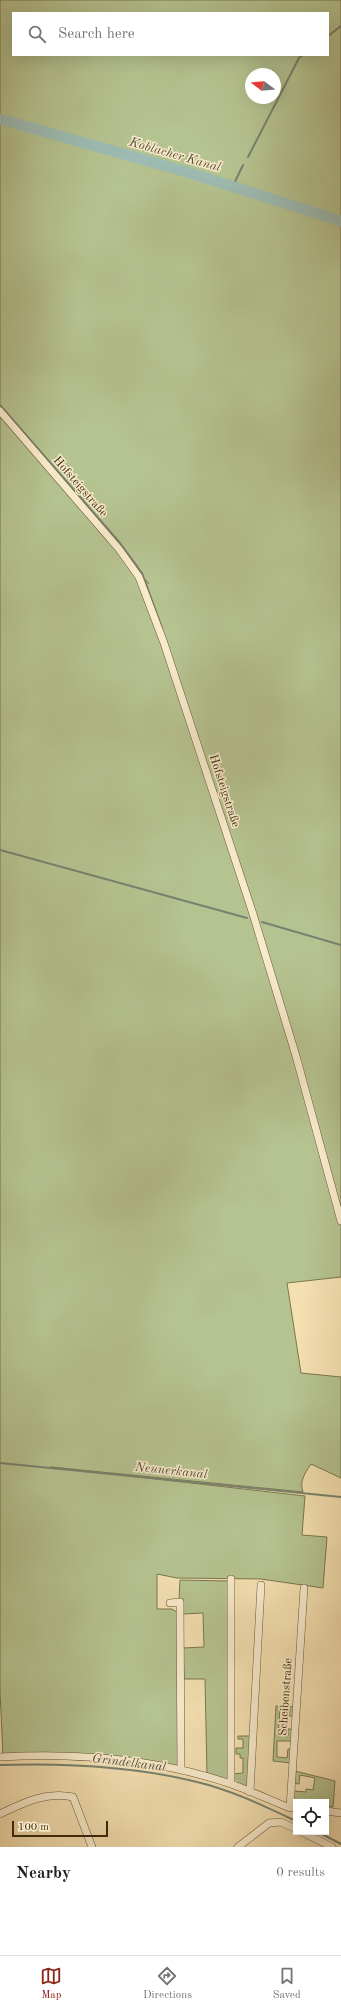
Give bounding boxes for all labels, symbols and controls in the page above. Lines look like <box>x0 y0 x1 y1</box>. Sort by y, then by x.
search box <box>12 12 329 56</box>
icon: search <box>26 23 48 45</box>
text: Search here <box>58 27 135 42</box>
north arrow <box>245 68 281 104</box>
water label: Koblacher Kanal <box>127 135 222 174</box>
street label: Hofsteigstraße <box>51 454 110 520</box>
street label: Hofsteigstraße <box>207 753 242 829</box>
water label: Neunerkanal <box>133 1461 208 1481</box>
street label: Scheibenstraße <box>277 1657 295 1736</box>
water label: Grindelkanal <box>91 1752 167 1774</box>
map controls <box>293 1799 329 1835</box>
button: locate <box>293 1799 329 1835</box>
scale bar <box>12 1819 108 1838</box>
text: 100 m <box>18 1822 49 1833</box>
text: Nearby <box>16 1865 71 1882</box>
text: 0 results <box>276 1866 325 1879</box>
tab: Map <box>40 1965 62 2003</box>
tab: Directions <box>143 1965 192 2003</box>
tab: Saved <box>273 1965 301 2003</box>

